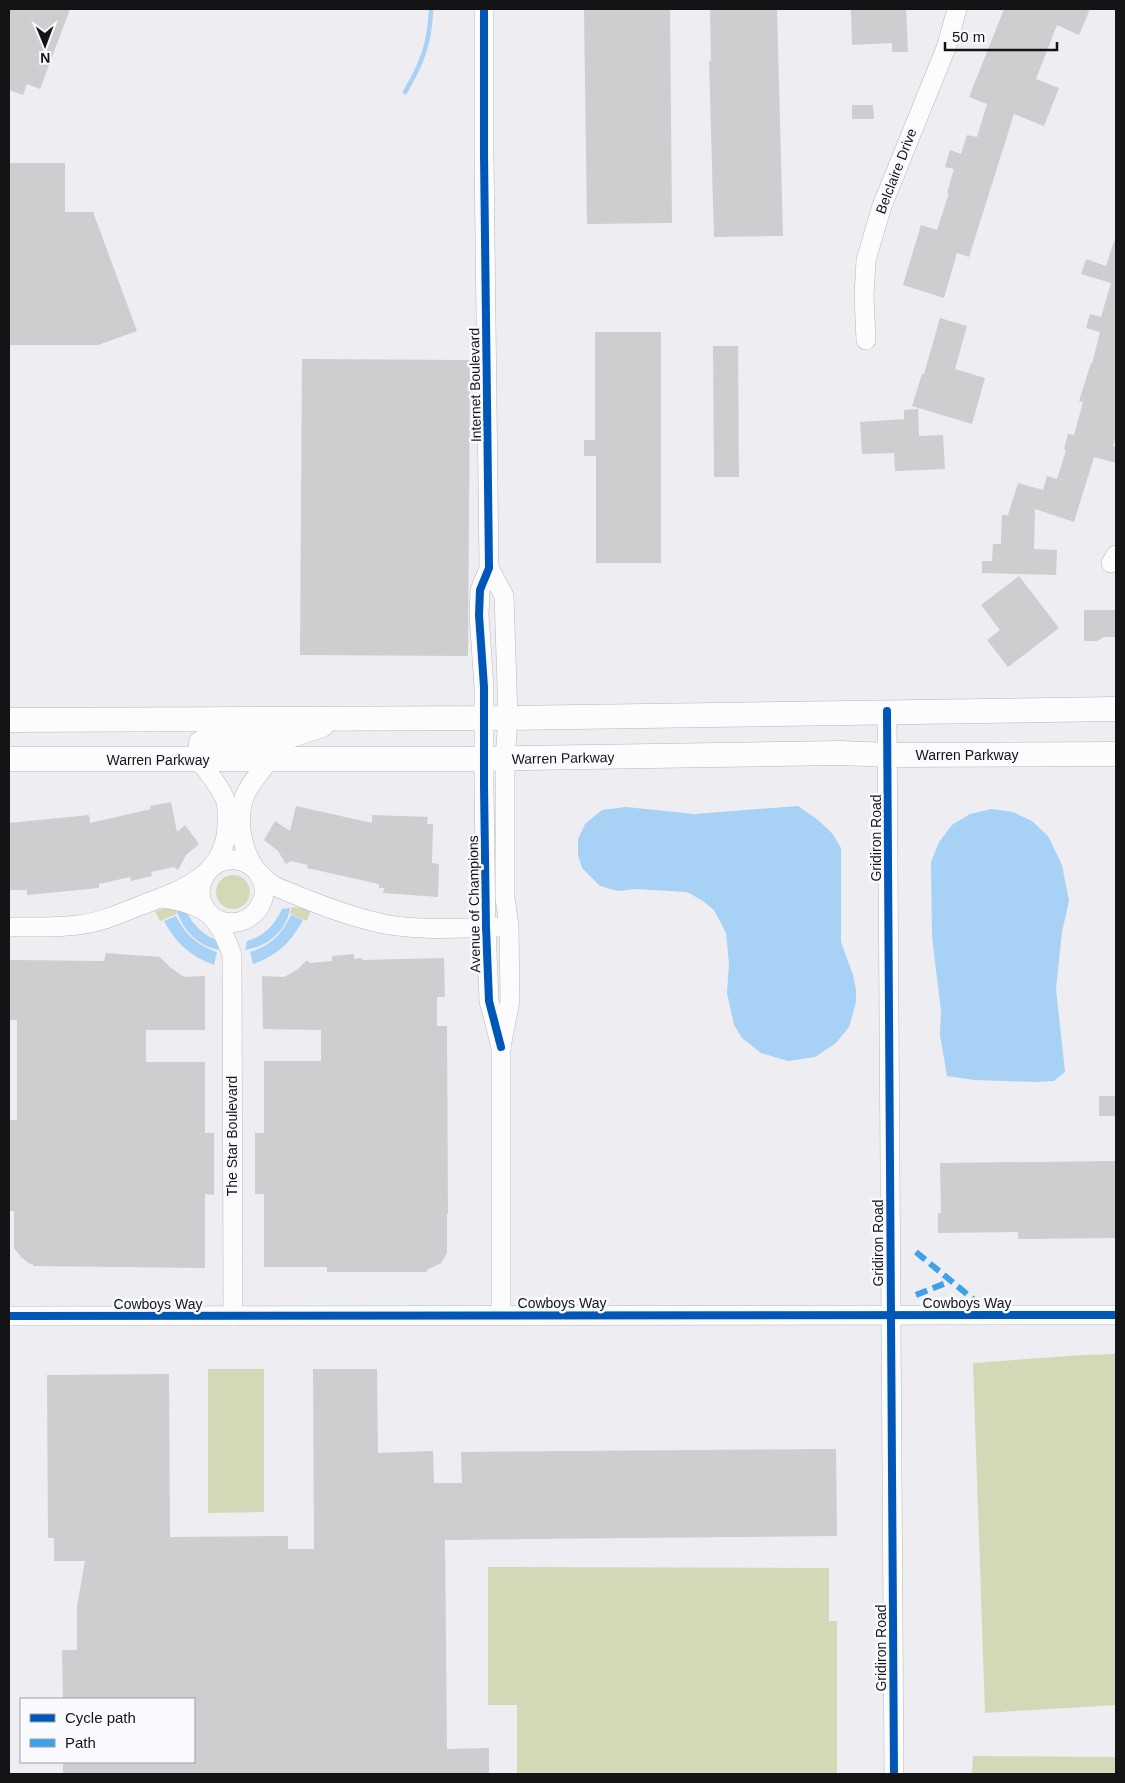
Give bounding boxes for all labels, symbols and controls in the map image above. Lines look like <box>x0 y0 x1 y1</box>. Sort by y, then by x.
north arrow <box>20 20 70 70</box>
scale bar <box>945 20 1058 52</box>
text: 50 m <box>952 28 985 45</box>
text: N <box>40 50 50 66</box>
street label: Belclaire Drive <box>872 126 920 216</box>
street label: Internet Boulevard <box>466 328 484 442</box>
street label: Warren Parkway <box>916 747 1018 763</box>
street label: Warren Parkway <box>511 749 615 767</box>
street label: Warren Parkway <box>107 752 209 768</box>
street label: Gridiron Road <box>868 794 884 882</box>
street label: Avenue of Champions <box>465 835 483 973</box>
street label: The Star Boulevard <box>224 1076 240 1196</box>
street label: Gridiron Road <box>870 1199 886 1287</box>
street label: Cowboys Way <box>518 1295 606 1311</box>
street label: Cowboys Way <box>923 1295 1011 1311</box>
street label: Cowboys Way <box>114 1296 202 1312</box>
street label: Gridiron Road <box>873 1604 889 1692</box>
legend <box>20 1698 195 1763</box>
text: Cycle path <box>65 1709 136 1726</box>
text: Path <box>65 1734 96 1751</box>

